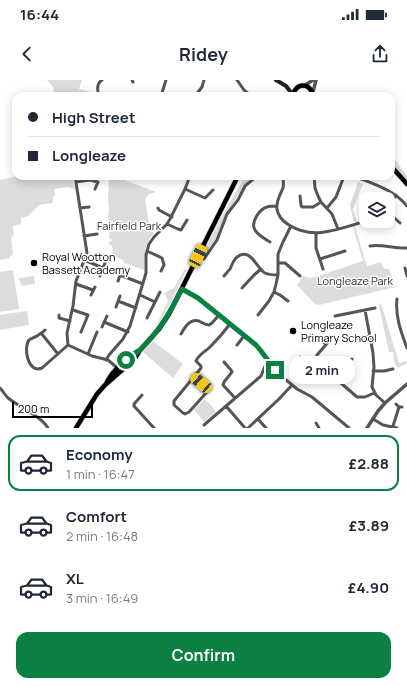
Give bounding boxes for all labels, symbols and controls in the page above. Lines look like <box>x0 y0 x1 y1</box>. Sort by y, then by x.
text: 16:44 <box>20 4 59 25</box>
text: Ridey <box>179 42 228 66</box>
icon: back <box>16 43 38 65</box>
icon: share <box>369 43 391 65</box>
text: High Street <box>52 107 135 128</box>
text: Longleaze <box>52 145 126 166</box>
map controls <box>359 192 395 228</box>
button: layers <box>359 192 395 228</box>
park label: Fairfield Park <box>97 218 162 233</box>
car <box>187 243 209 269</box>
place label: Royal Wootton Bassett Academy <box>42 249 130 277</box>
marker: Royal Wootton Bassett Academy <box>29 258 39 268</box>
park label: Longleaze Park <box>317 273 394 288</box>
place label: Longleaze Primary School <box>301 317 377 345</box>
marker: Longleaze Primary School <box>288 326 298 336</box>
route start <box>117 351 135 369</box>
callout: 2 min <box>289 356 355 384</box>
route end <box>266 361 284 379</box>
text: 2 min <box>305 361 339 379</box>
car <box>188 371 214 395</box>
scale bar <box>12 400 93 419</box>
text: 200 m <box>18 401 49 416</box>
text: Economy <box>66 444 133 465</box>
icon: car <box>18 445 54 481</box>
text: £2.88 <box>349 453 389 474</box>
text: 1 min · 16:47 <box>66 465 135 483</box>
text: Comfort <box>66 506 127 527</box>
icon: car <box>18 507 54 543</box>
text: £3.89 <box>349 515 389 536</box>
text: 2 min · 16:48 <box>66 527 138 545</box>
text: XL <box>66 568 84 589</box>
icon: car <box>18 569 54 605</box>
text: £4.90 <box>348 577 389 598</box>
text: 3 min · 16:49 <box>66 589 138 607</box>
button: Confirm <box>16 632 391 678</box>

